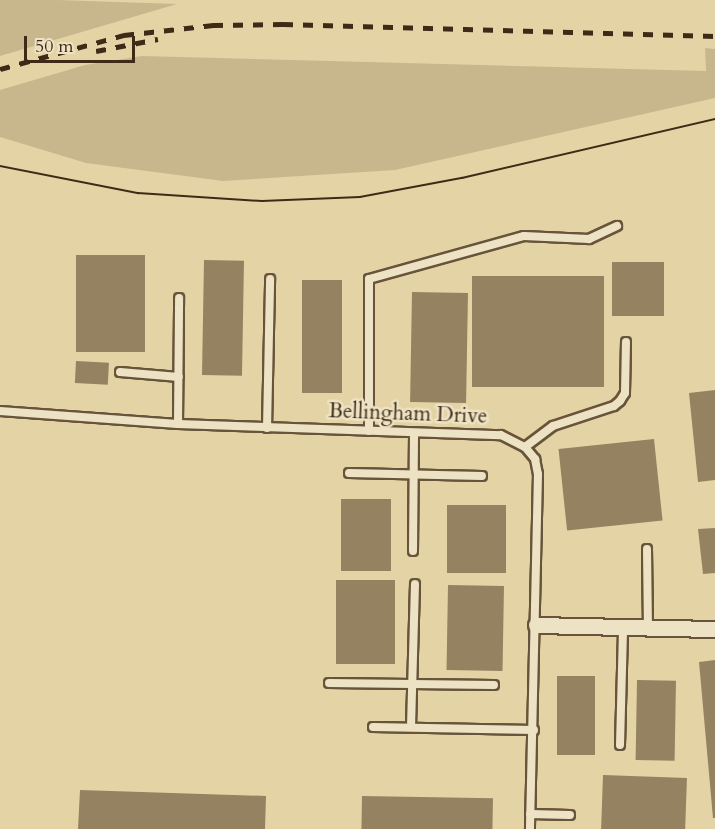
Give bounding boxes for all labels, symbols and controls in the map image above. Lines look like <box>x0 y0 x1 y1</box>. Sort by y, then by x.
scale bar <box>27 24 138 62</box>
text: 50 m <box>35 34 74 59</box>
street label: Bellingham Drive <box>328 399 488 429</box>

